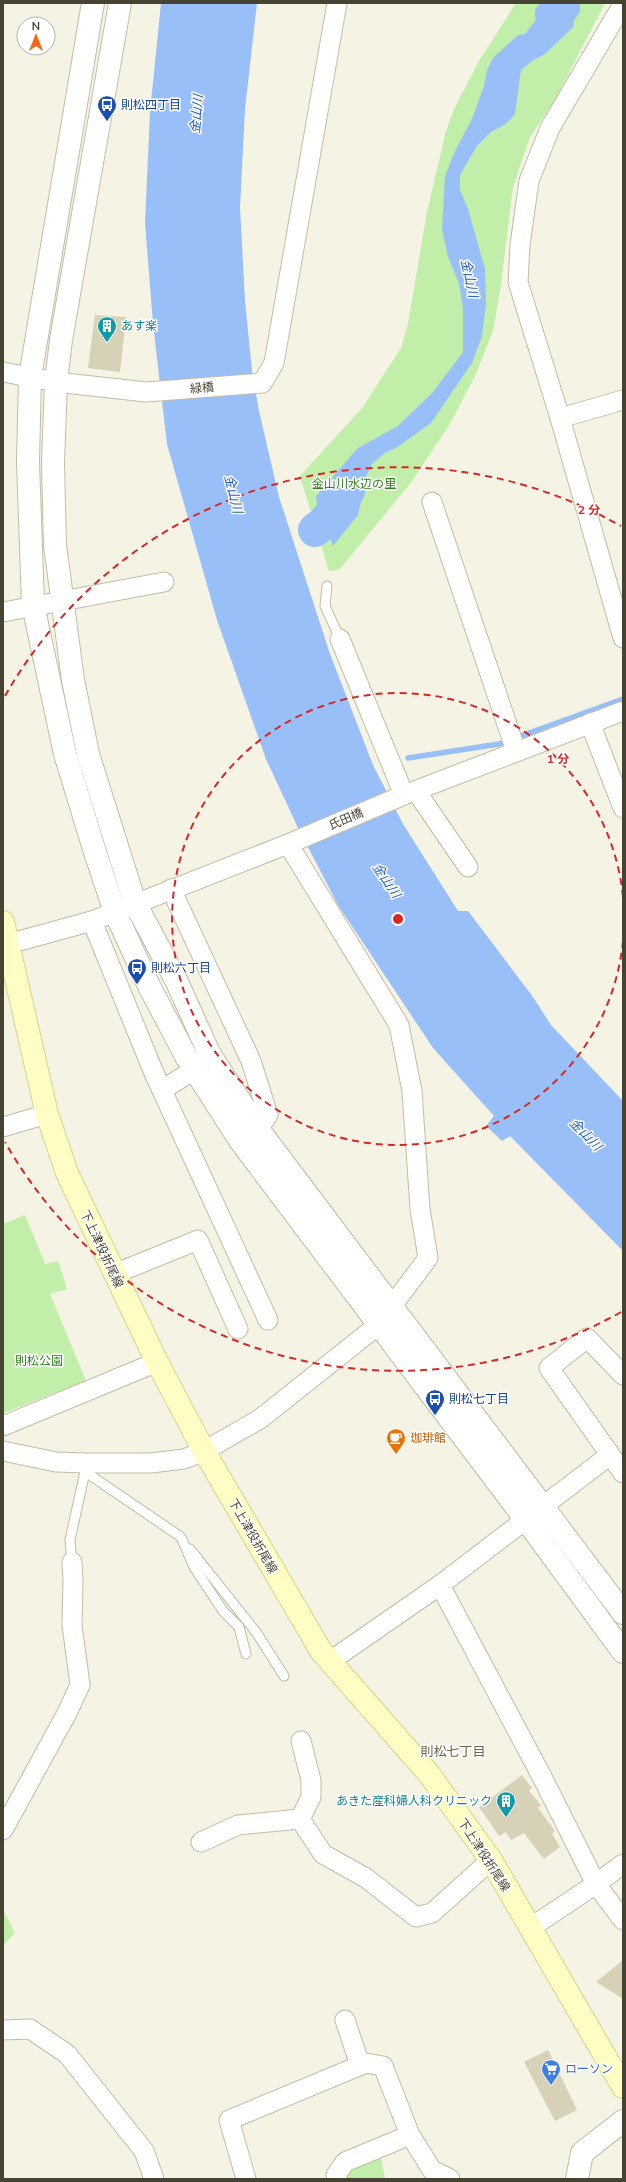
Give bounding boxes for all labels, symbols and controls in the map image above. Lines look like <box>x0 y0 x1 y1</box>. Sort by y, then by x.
north arrow <box>16 16 56 56</box>
text: N <box>32 19 40 33</box>
water label: 金山川 <box>186 92 206 134</box>
bus stop icon: 則松四丁目 <box>96 94 118 122</box>
place label: 則松四丁目 <box>121 97 181 112</box>
water label: 金山川 <box>458 257 482 301</box>
building icon: あす楽 <box>96 315 118 343</box>
place label: あす楽 <box>121 318 157 333</box>
street label: 緑橋 <box>189 379 215 396</box>
water label: 金山川 <box>222 473 247 517</box>
park label: 金山川水辺の里 <box>312 476 396 491</box>
text: 2 分 <box>578 502 600 517</box>
text: 1 分 <box>547 751 569 766</box>
street label: 氏田橋 <box>326 805 365 832</box>
water label: 金山川 <box>369 859 406 902</box>
centre of rings <box>391 912 405 926</box>
bus stop icon: 則松六丁目 <box>126 957 148 985</box>
place label: 則松六丁目 <box>151 960 211 975</box>
water label: 金山川 <box>567 1114 607 1155</box>
street label: 下上津役折尾線 <box>78 1208 127 1290</box>
park label: 則松公園 <box>15 1353 63 1368</box>
bus stop icon: 則松七丁目 <box>424 1388 446 1416</box>
place label: 則松七丁目 <box>449 1391 509 1406</box>
cafe icon: 珈琲館 <box>385 1427 407 1455</box>
place label: 珈琲館 <box>410 1430 446 1445</box>
street label: 下上津役折尾線 <box>226 1496 281 1576</box>
district label: 則松七丁目 <box>420 1743 486 1759</box>
building icon: あきた産科婦人科クリニック <box>495 1790 517 1818</box>
place label: あきた産科婦人科クリニック <box>336 1793 492 1808</box>
street label: 下上津役折尾線 <box>455 1815 514 1894</box>
supermarket icon: ローソン <box>540 2058 562 2086</box>
place label: ローソン <box>565 2061 613 2076</box>

